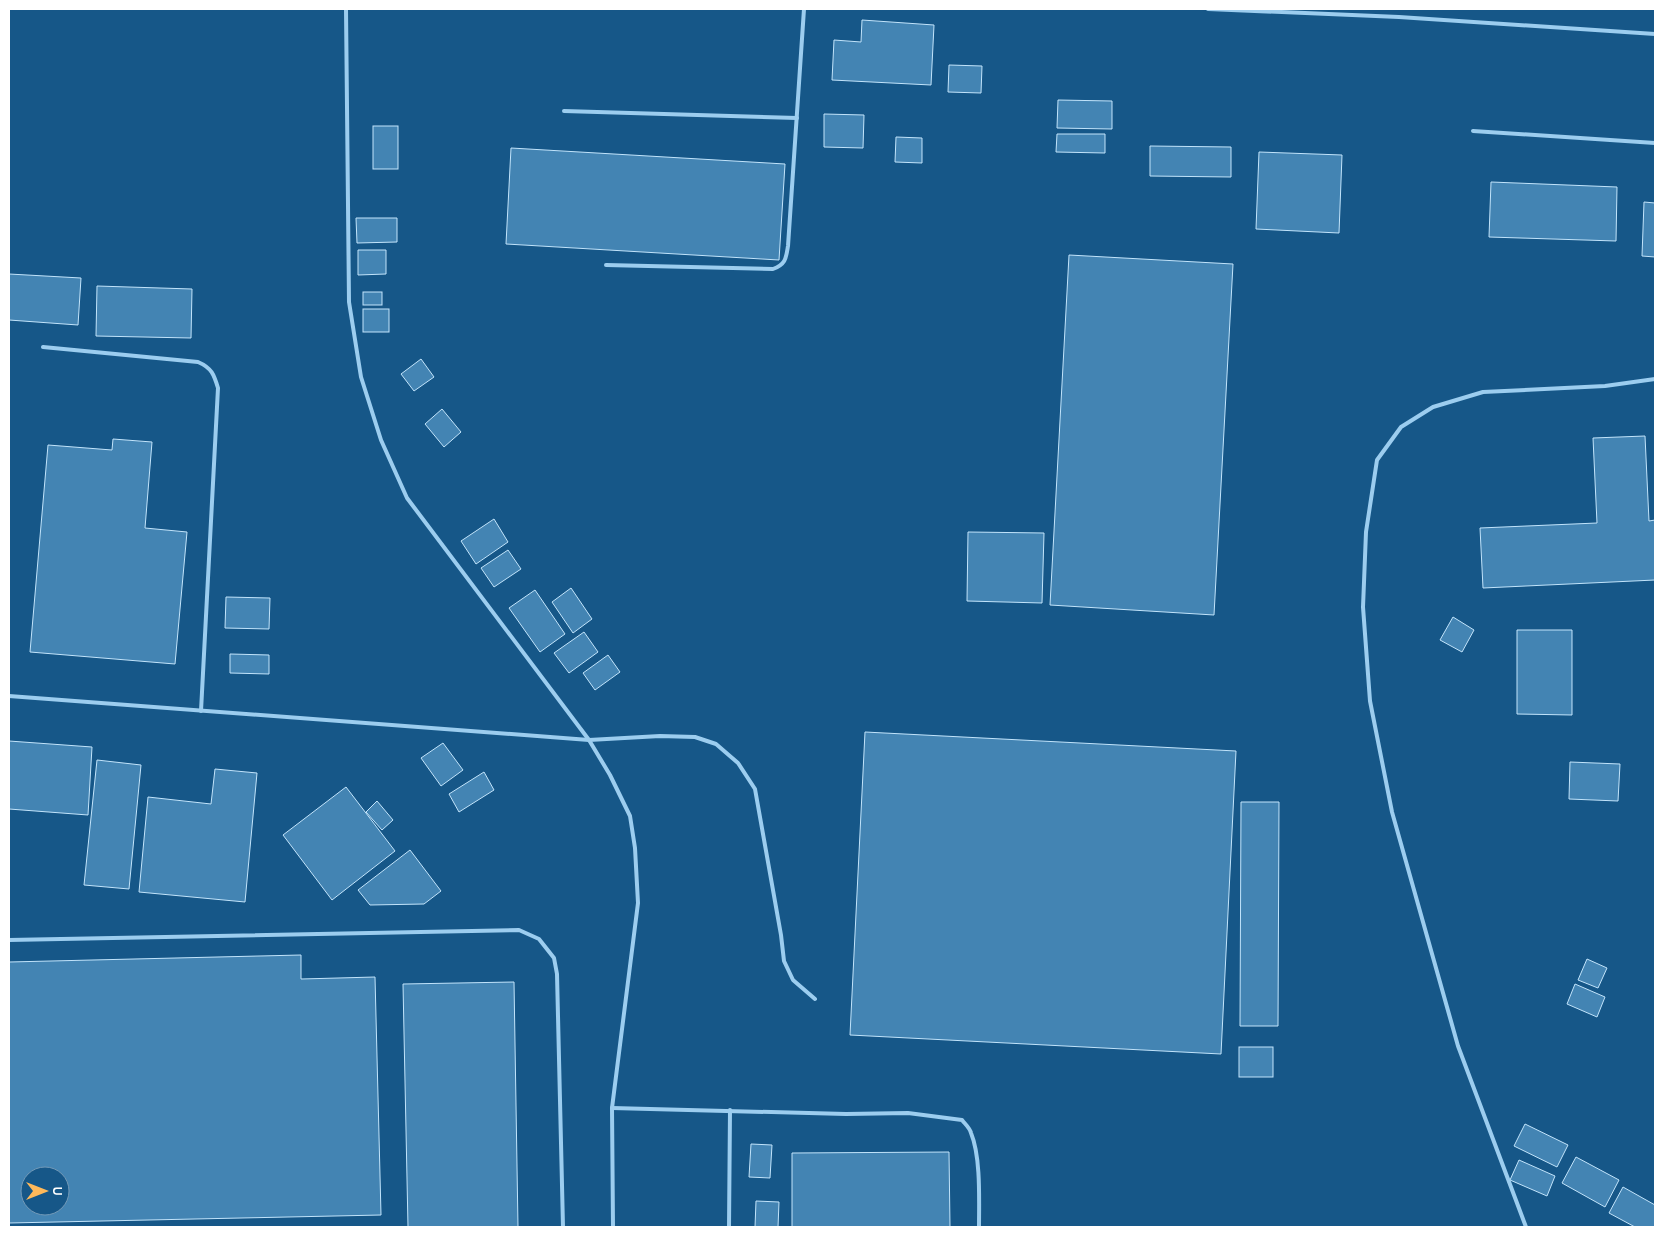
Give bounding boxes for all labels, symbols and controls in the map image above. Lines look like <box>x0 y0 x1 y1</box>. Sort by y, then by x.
north arrow <box>20 1166 70 1216</box>
text: U <box>49 1186 66 1196</box>

